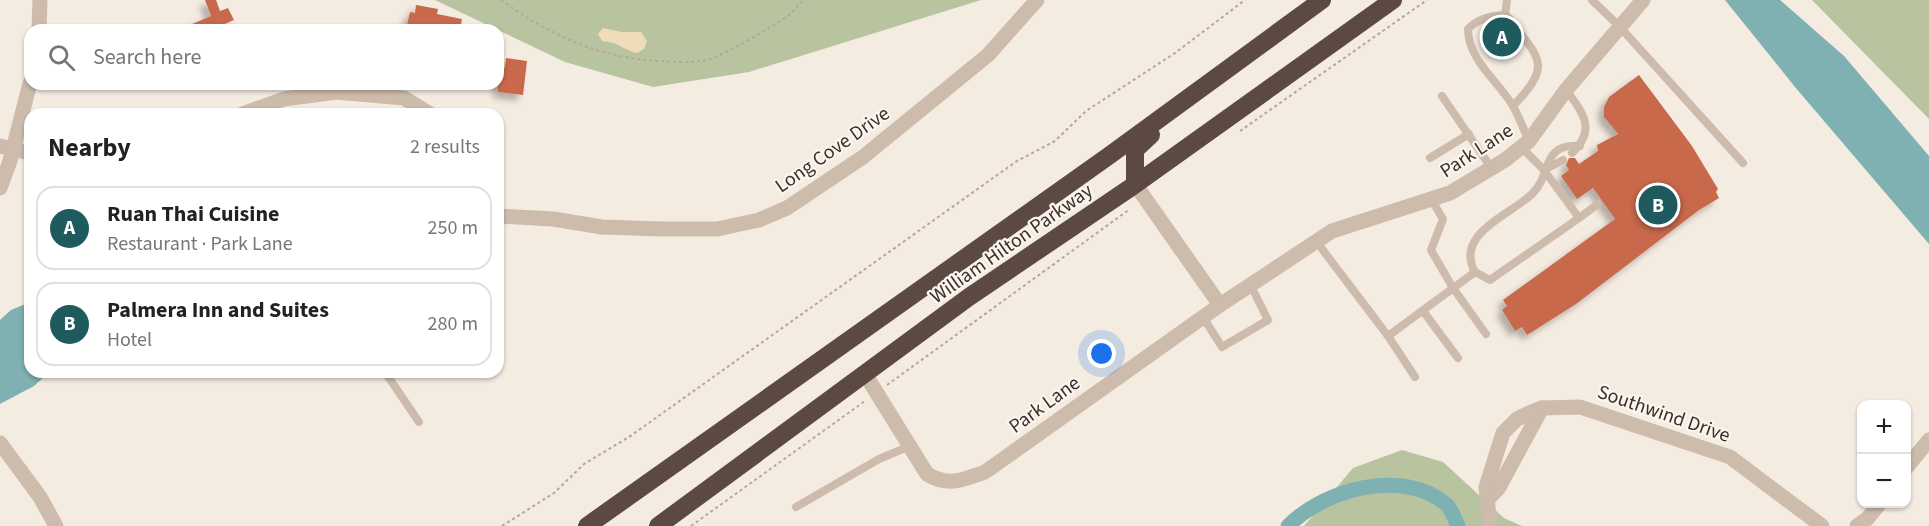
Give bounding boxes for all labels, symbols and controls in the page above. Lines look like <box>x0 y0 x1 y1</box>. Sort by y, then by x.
pin: A <box>1482 15 1522 60</box>
search box <box>24 24 504 90</box>
icon: search <box>45 41 78 74</box>
text: Search here <box>93 41 201 73</box>
street label: Long Cove Drive <box>770 100 896 200</box>
street label: Park Lane <box>1435 117 1519 185</box>
text: Nearby <box>48 129 131 166</box>
text: 2 results <box>410 133 480 161</box>
street label: William Hilton Parkway <box>925 177 1099 311</box>
pin: B <box>1638 182 1678 228</box>
text: Ruan Thai Cuisine <box>107 198 279 230</box>
text: A <box>64 214 75 242</box>
text: 250 m <box>428 214 478 242</box>
text: Restaurant · Park Lane <box>107 230 293 258</box>
text: Palmera Inn and Suites <box>107 294 329 326</box>
text: B <box>63 310 76 338</box>
text: 280 m <box>428 310 478 338</box>
text: Hotel <box>107 326 152 354</box>
your location <box>1087 339 1116 368</box>
street label: Park Lane <box>1003 369 1086 440</box>
street label: Southwind Drive <box>1594 378 1734 450</box>
map controls <box>1857 400 1911 508</box>
button: + <box>1857 400 1911 454</box>
button: − <box>1857 454 1911 508</box>

